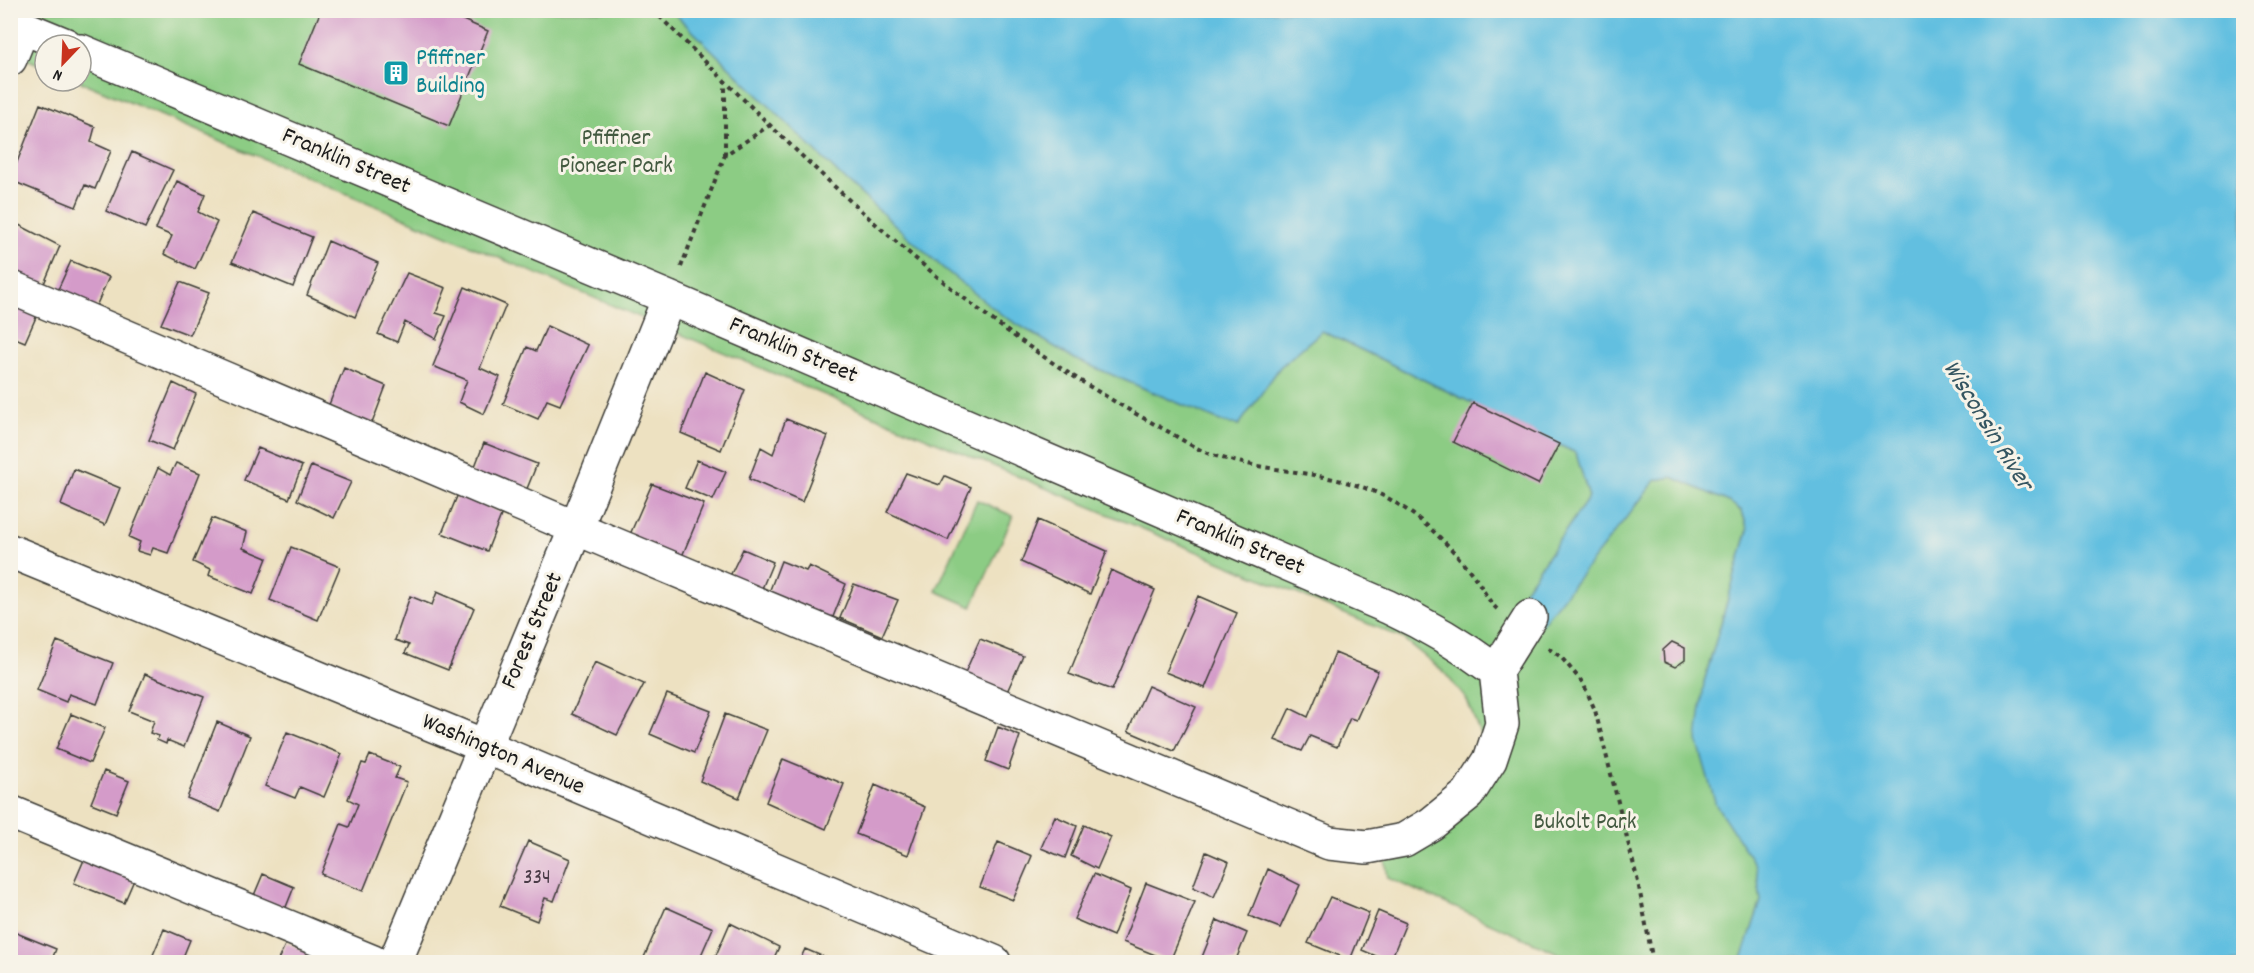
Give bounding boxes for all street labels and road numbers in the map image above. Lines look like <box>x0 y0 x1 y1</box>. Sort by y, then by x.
street label: Franklin Street <box>276 120 416 204</box>
street label: Franklin Street <box>723 309 863 393</box>
street label: Franklin Street <box>1170 501 1310 585</box>
street label: Forest Street <box>493 567 573 695</box>
street label: Washington Avenue <box>416 705 590 805</box>

